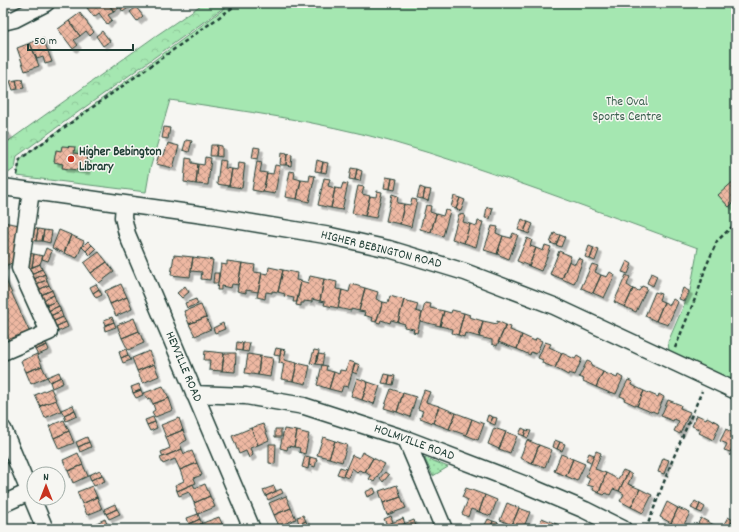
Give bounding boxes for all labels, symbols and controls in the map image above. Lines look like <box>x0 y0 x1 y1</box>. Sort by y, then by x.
scale bar <box>28 26 133 52</box>
text: 50 m <box>34 33 57 50</box>
park label: The Oval Sports Centre <box>592 93 662 127</box>
place label: Higher Bebington Library <box>79 143 161 177</box>
marker: Higher Bebington Library <box>66 154 76 164</box>
street label: HIGHER BEBINGTON ROAD <box>319 226 444 274</box>
street label: HEYVILLE ROAD <box>160 329 206 405</box>
street label: HOLMVILLE ROAD <box>371 420 457 466</box>
north arrow <box>26 466 66 506</box>
text: N <box>43 470 49 486</box>

